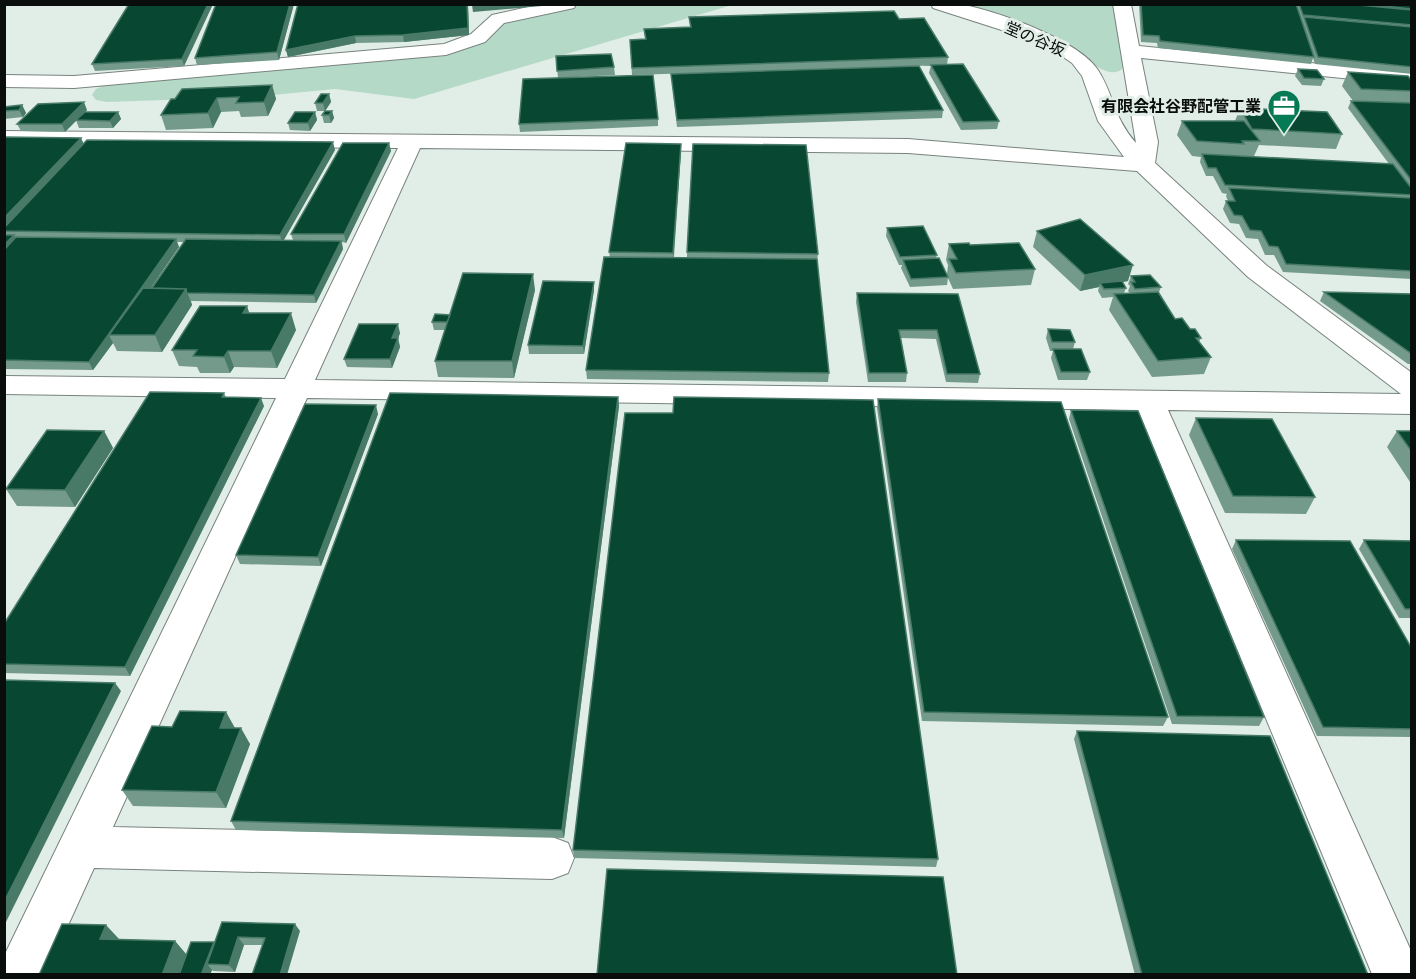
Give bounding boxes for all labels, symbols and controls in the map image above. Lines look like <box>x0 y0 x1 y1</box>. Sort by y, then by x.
street label: 堂の谷坂 <box>1002 19 1068 59</box>
office icon: 有限会社谷野配管工業 <box>1266 88 1302 135</box>
place label: 有限会社谷野配管工業 <box>1101 97 1261 115</box>

